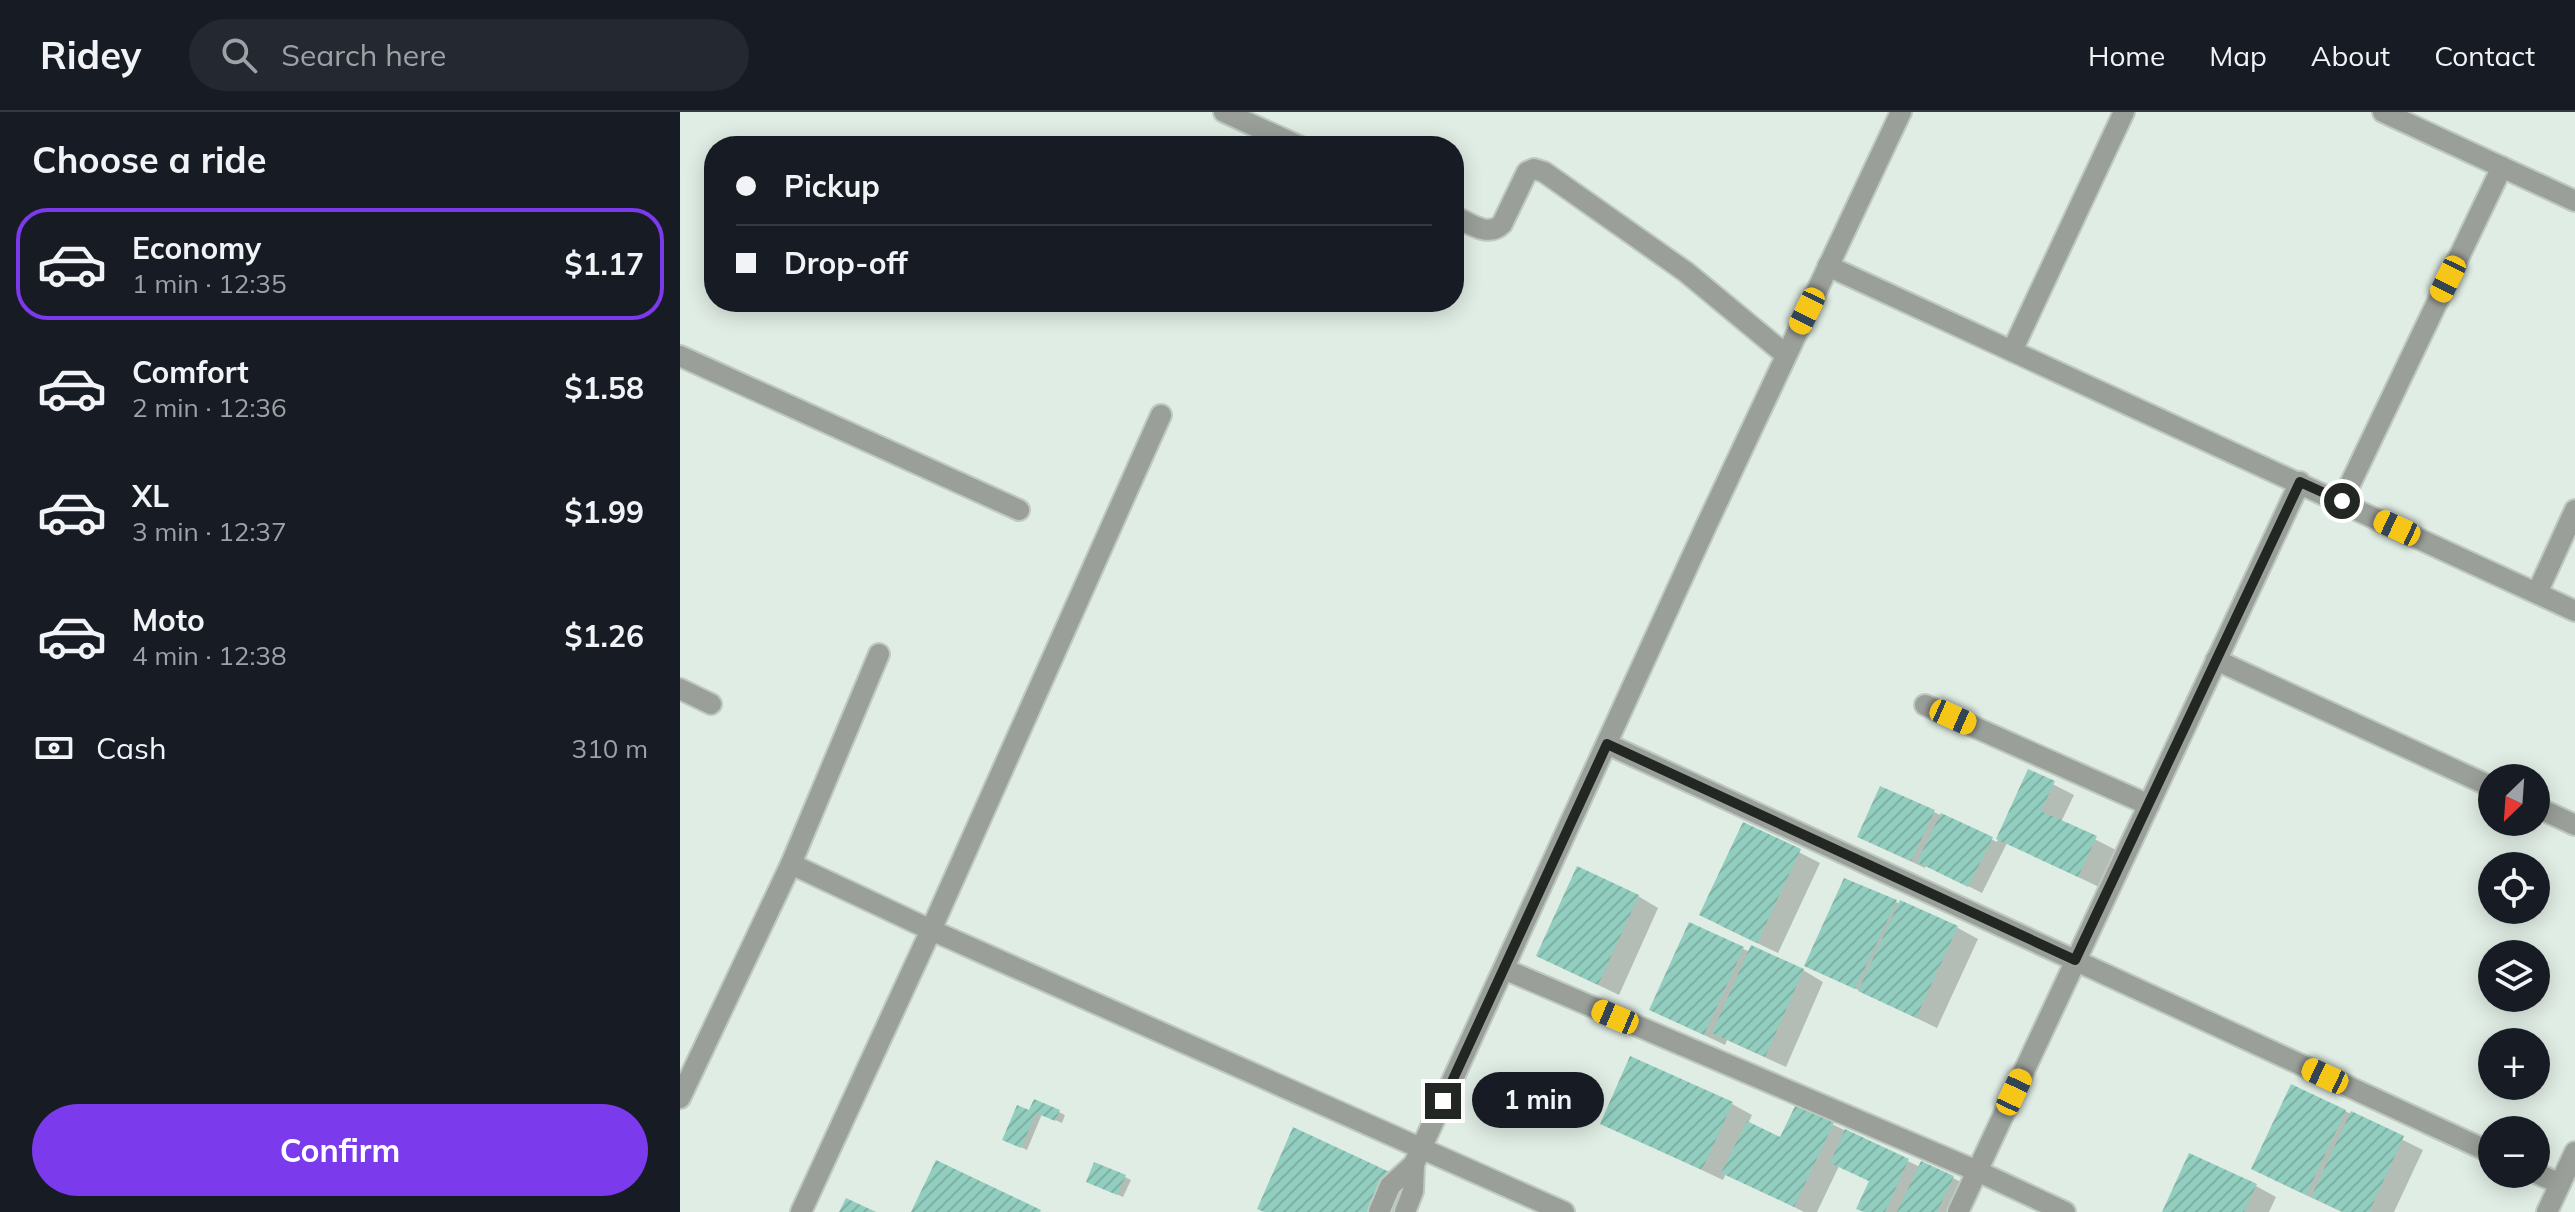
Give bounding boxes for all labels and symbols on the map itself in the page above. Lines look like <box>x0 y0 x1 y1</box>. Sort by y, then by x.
car <box>2427 252 2469 306</box>
car <box>1786 284 1828 338</box>
route start <box>2324 483 2360 519</box>
car <box>2370 507 2424 549</box>
car <box>1926 696 1980 738</box>
north arrow <box>2478 764 2550 836</box>
car <box>1588 997 1642 1037</box>
car <box>2298 1055 2352 1097</box>
car <box>1993 1065 2035 1119</box>
callout: 1 min <box>1471 1073 1603 1129</box>
route end <box>1425 1083 1461 1119</box>

